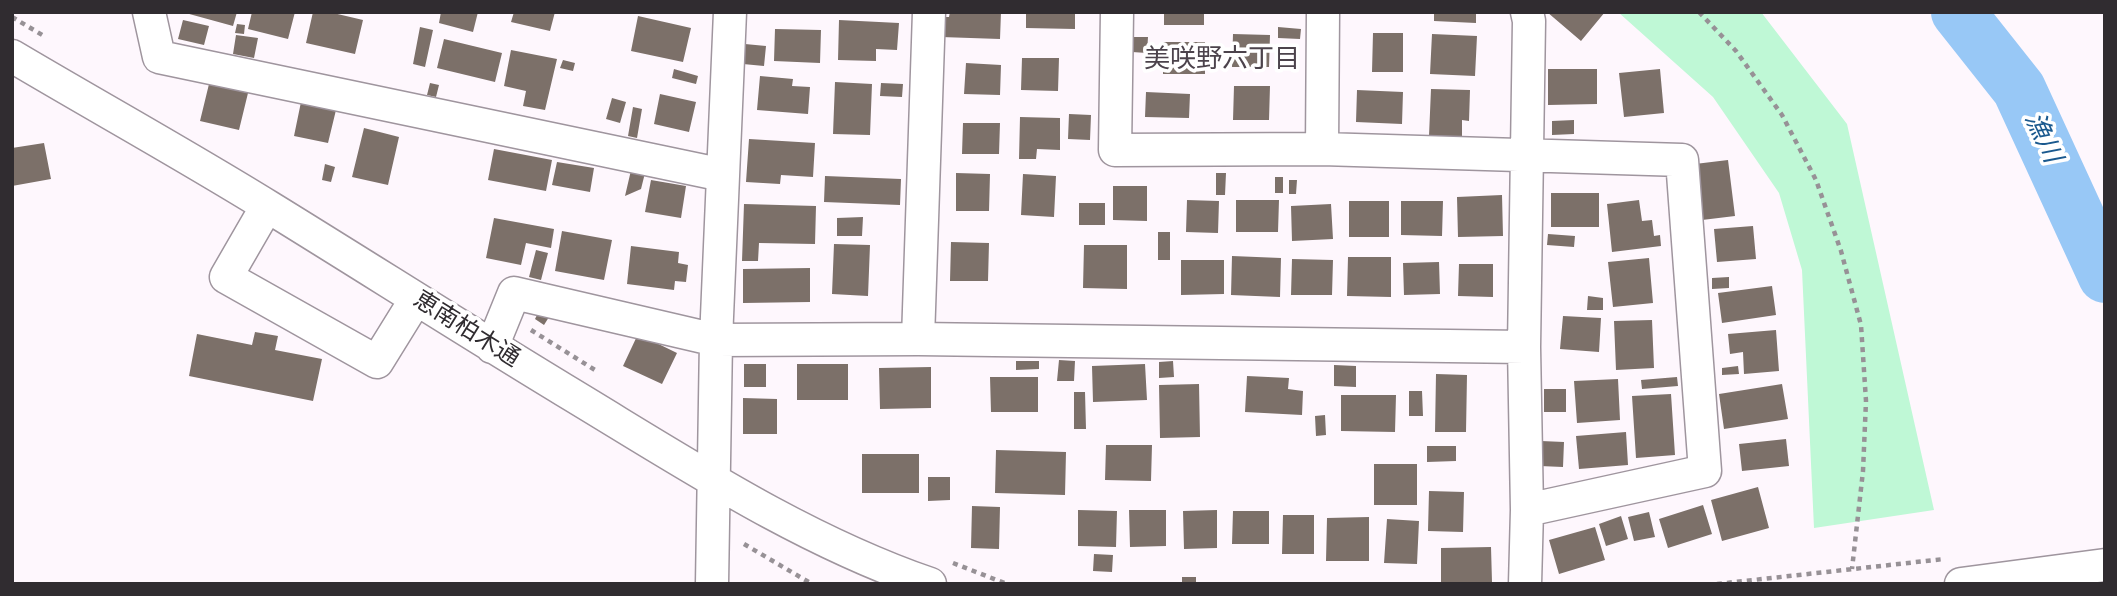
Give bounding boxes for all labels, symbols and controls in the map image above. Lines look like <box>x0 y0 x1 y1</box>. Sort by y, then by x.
district label: 美咲野六丁目 <box>1144 44 1300 76</box>
water label: 漁川 <box>2017 108 2067 168</box>
street label: 恵南柏木通 <box>407 286 525 374</box>

